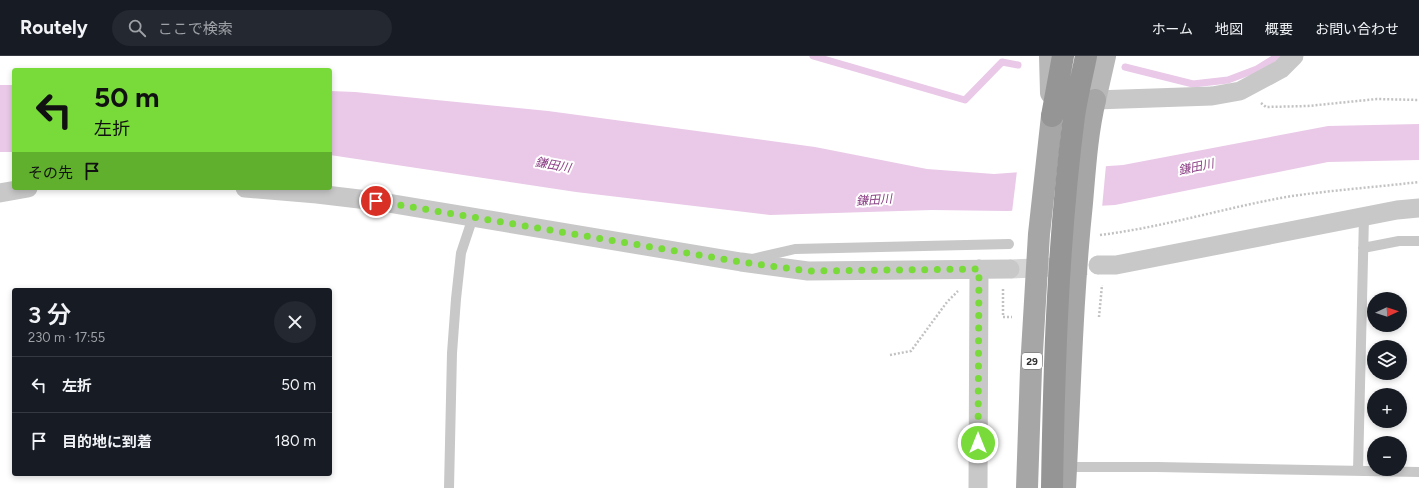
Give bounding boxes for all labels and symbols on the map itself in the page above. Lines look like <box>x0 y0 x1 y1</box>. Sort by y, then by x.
water label: 鎌田川 <box>534 155 574 175</box>
water label: 鎌田川 <box>1177 156 1217 178</box>
pin <box>359 184 393 218</box>
water label: 鎌田川 <box>856 192 894 208</box>
north arrow <box>1367 292 1407 332</box>
road number: 29 <box>1022 353 1042 369</box>
position arrow <box>957 422 999 464</box>

